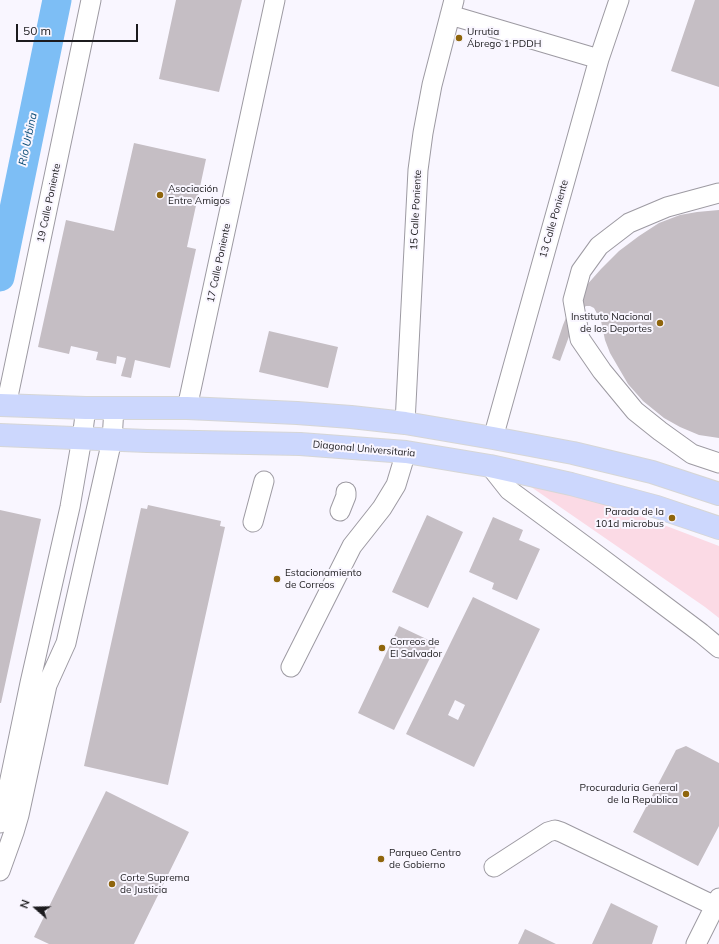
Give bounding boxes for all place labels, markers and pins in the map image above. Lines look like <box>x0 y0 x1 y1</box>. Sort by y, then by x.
place label: Urrutia Ábrego 1 PDDH <box>467 26 541 50</box>
marker: Urrutia Ábrego 1 PDDH <box>454 33 464 43</box>
place label: Asociación Entre Amigos <box>168 183 230 206</box>
marker: Asociación Entre Amigos <box>155 190 165 200</box>
place label: Instituto Nacional de los Deportes <box>571 311 652 334</box>
marker: Instituto Nacional de los Deportes <box>655 318 665 328</box>
place label: Parada de la 101d microbus <box>595 506 664 530</box>
marker: Parada de la 101d microbus <box>667 513 677 523</box>
place label: Estacionamiento de Correos <box>285 567 362 590</box>
marker: Estacionamiento de Correos <box>272 574 282 584</box>
place label: Correos de El Salvador <box>390 636 442 660</box>
marker: Correos de El Salvador <box>377 643 387 653</box>
place label: Procuraduria General de la Republica <box>580 782 678 806</box>
marker: Procuraduria General de la Republica <box>681 789 691 799</box>
place label: Parqueo Centro de Gobierno <box>389 847 461 870</box>
marker: Parqueo Centro de Gobierno <box>376 854 386 864</box>
place label: Corte Suprema de Justicia <box>120 872 189 896</box>
marker: Corte Suprema de Justicia <box>107 879 117 889</box>

